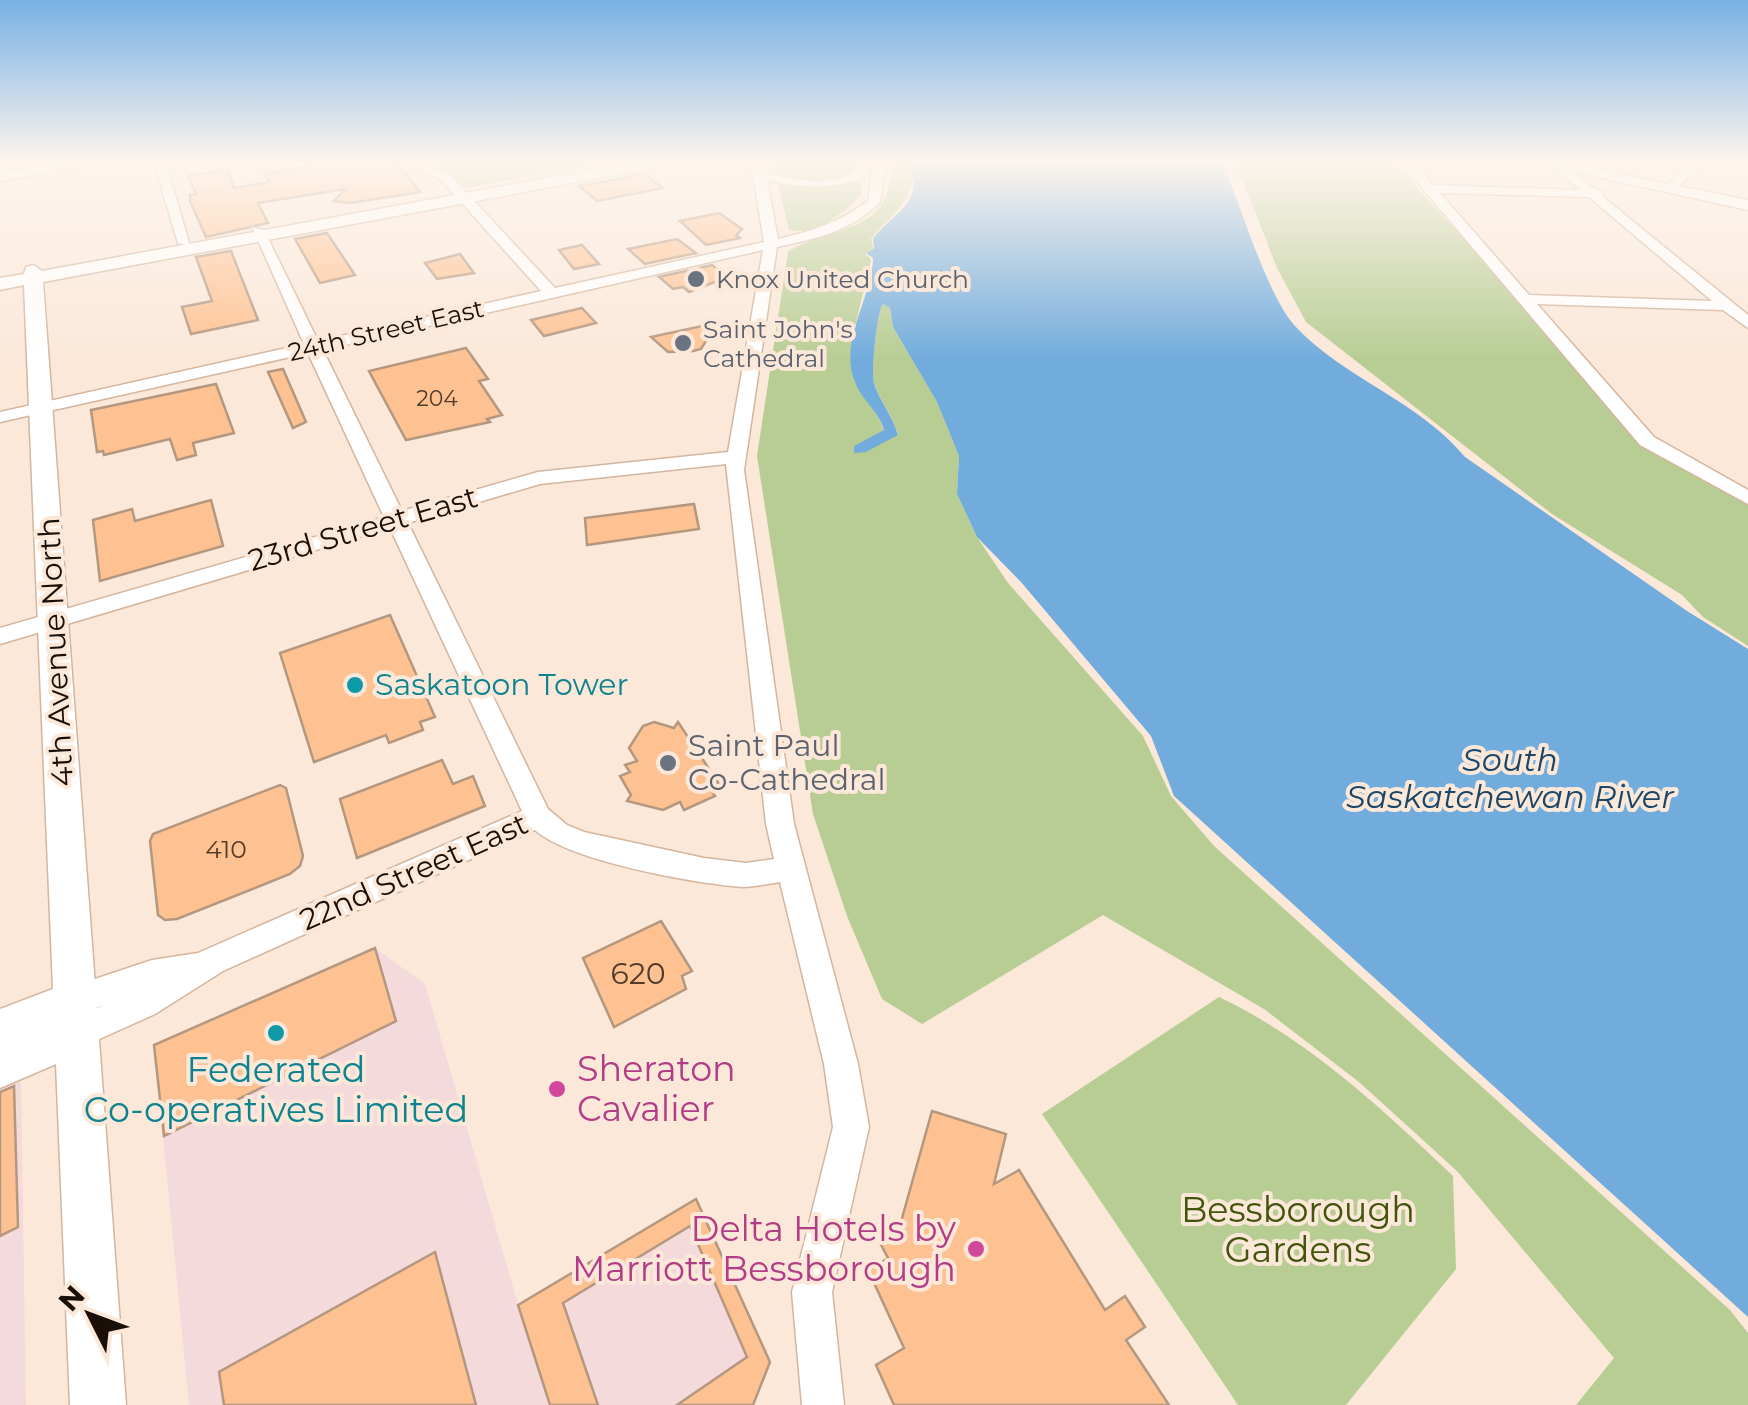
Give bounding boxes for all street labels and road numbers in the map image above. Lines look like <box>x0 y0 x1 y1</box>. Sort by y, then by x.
street label: 24th Street East <box>285 293 487 367</box>
street label: 23rd Street East <box>244 478 482 579</box>
street label: 4th Avenue North <box>30 517 81 787</box>
street label: 22nd Street East <box>294 805 533 938</box>

